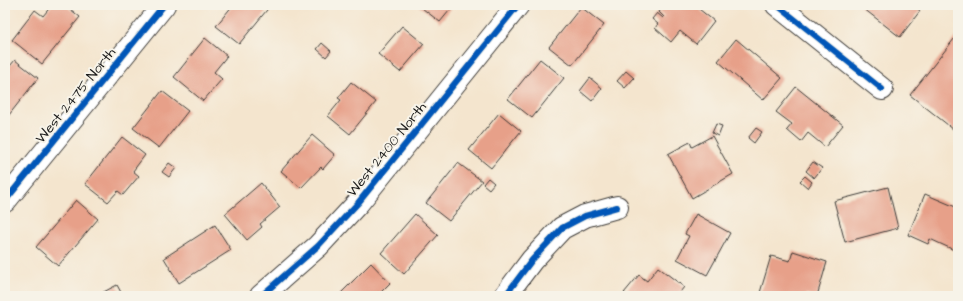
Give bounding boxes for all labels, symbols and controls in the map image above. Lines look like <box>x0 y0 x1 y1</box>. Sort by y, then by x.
street label: West 2475 North <box>31 44 121 148</box>
street label: West 2400 North <box>342 98 431 201</box>

